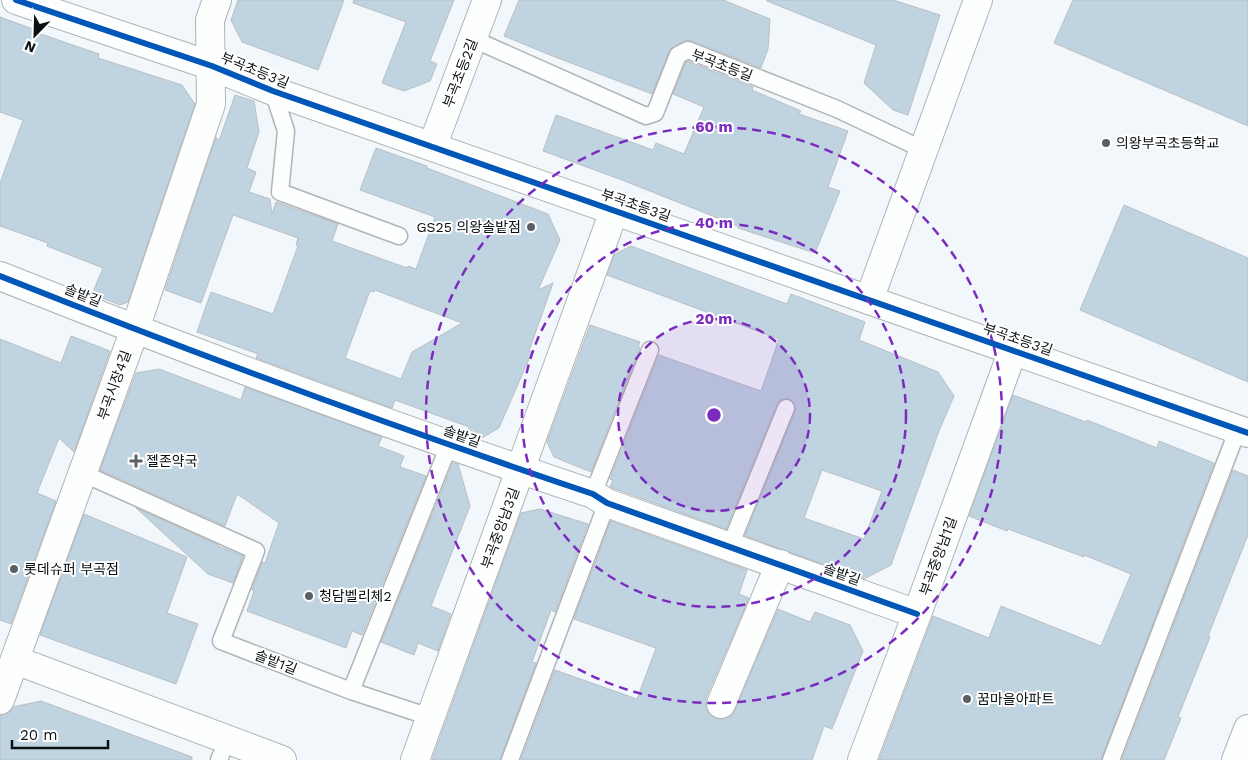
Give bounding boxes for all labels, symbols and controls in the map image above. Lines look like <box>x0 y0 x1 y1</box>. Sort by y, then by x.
north arrow <box>10 10 60 60</box>
street label: 부곡초등2길 <box>440 36 480 110</box>
text: N <box>22 38 38 56</box>
street label: 부곡초등길 <box>689 46 755 84</box>
street label: 부곡초등3길 <box>218 49 292 91</box>
text: 60 m <box>695 118 733 136</box>
place label: 의왕부곡초등학교 <box>1116 135 1219 151</box>
marker: 의왕부곡초등학교 <box>1100 137 1112 149</box>
street label: 부곡초등3길 <box>599 186 673 224</box>
text: 40 m <box>695 214 733 232</box>
place label: GS25 의왕솔밭점 <box>416 219 521 235</box>
marker: GS25 의왕솔밭점 <box>525 221 537 233</box>
street label: 솔밭길 <box>62 280 104 310</box>
text: 20 m <box>695 310 733 328</box>
street label: 부곡초등3길 <box>981 320 1055 358</box>
street label: 부곡시장4길 <box>94 348 134 422</box>
centre of rings <box>705 406 723 424</box>
street label: 솔밭길 <box>441 422 483 450</box>
place label: 젤존약국 <box>146 453 198 469</box>
marker: 젤존약국 <box>130 455 142 467</box>
street label: 부곡중앙남3길 <box>478 485 522 571</box>
street label: 부곡중앙남1길 <box>916 514 960 598</box>
street label: 솔밭길 <box>821 560 863 588</box>
place label: 롯데슈퍼 부곡점 <box>24 561 119 577</box>
marker: 롯데슈퍼 부곡점 <box>8 563 20 575</box>
place label: 청담벨리체2 <box>319 588 392 604</box>
marker: 청담벨리체2 <box>303 590 315 602</box>
street label: 솔밭1길 <box>253 647 299 677</box>
place label: 꿈마을아파트 <box>977 691 1054 707</box>
marker: 꿈마을아파트 <box>961 693 973 705</box>
scale bar <box>12 718 109 750</box>
text: 20 m <box>20 726 58 744</box>

